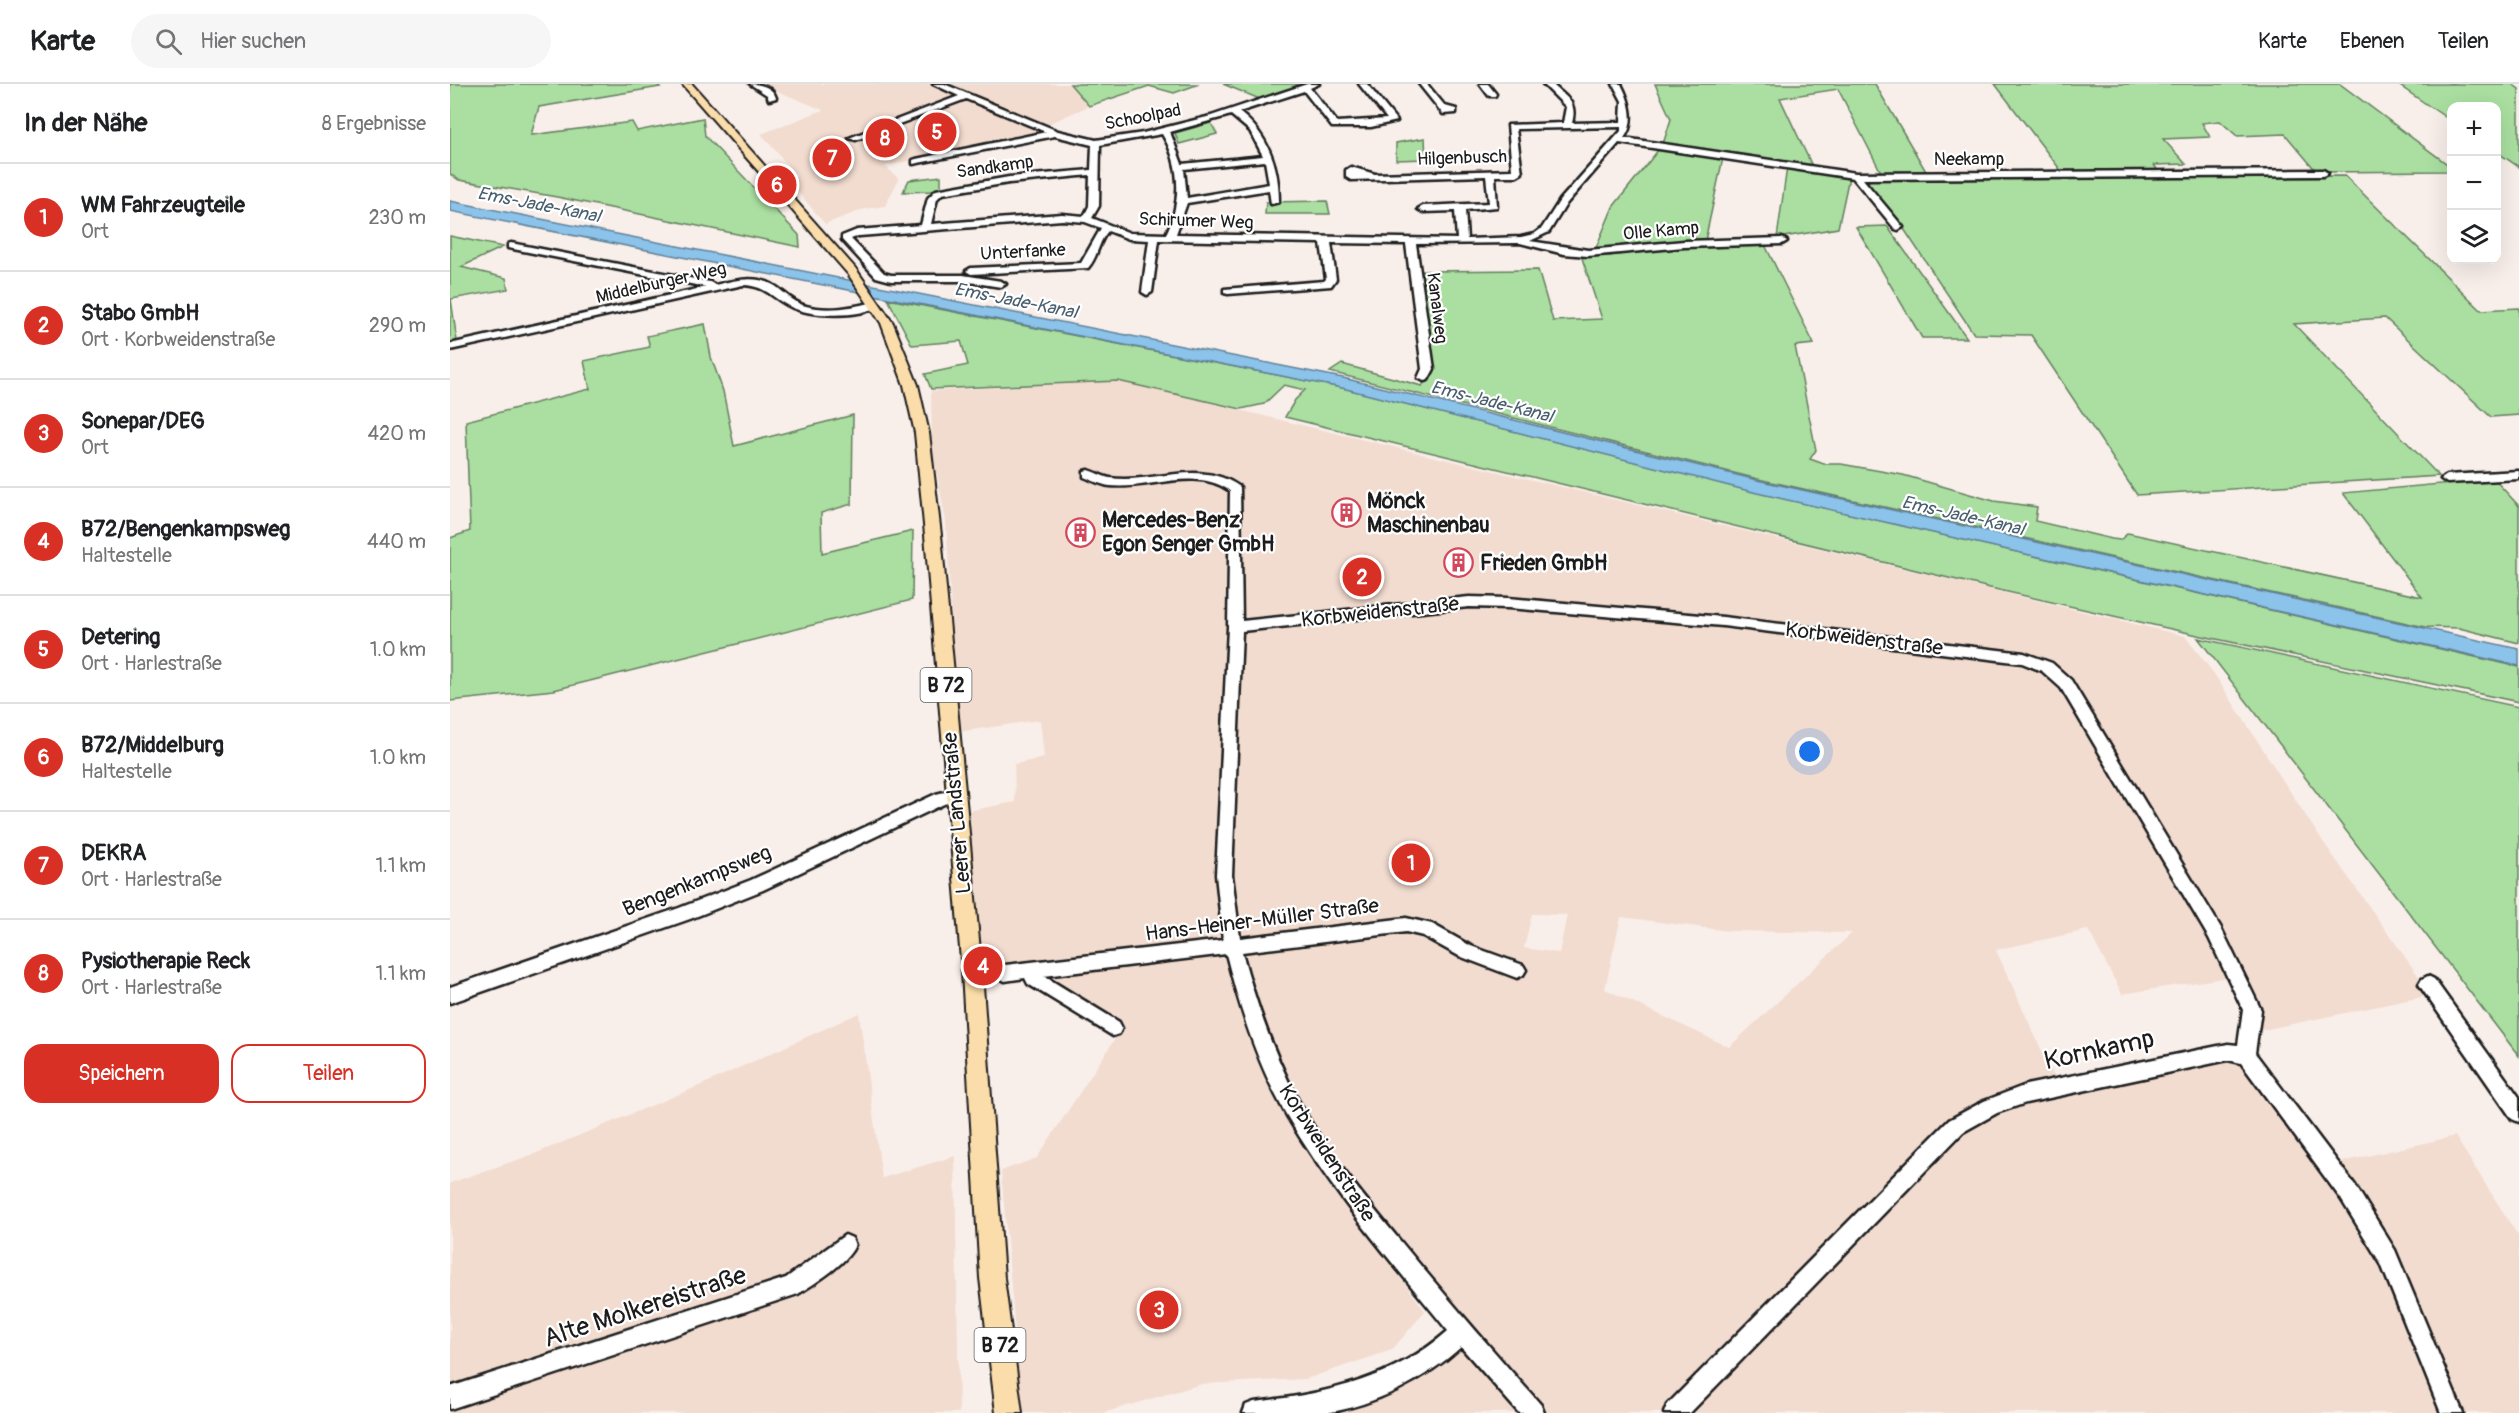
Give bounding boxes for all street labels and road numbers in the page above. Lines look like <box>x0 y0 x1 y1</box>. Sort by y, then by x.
street label: Schoolpad <box>1103 98 1183 136</box>
street label: Hilgenbusch <box>1417 145 1507 171</box>
street label: Neekamp <box>1934 148 2004 171</box>
street label: Sandkamp <box>955 150 1035 184</box>
street label: Schirumer Weg <box>1138 208 1254 234</box>
street label: Olle Kamp <box>1622 216 1700 246</box>
street label: Unterfanke <box>980 238 1066 266</box>
street label: Middelburger Weg <box>594 257 728 309</box>
street label: Kanalweg <box>1421 271 1453 345</box>
street label: Korbweidenstraße <box>1300 590 1461 634</box>
street label: Korbweidenstraße <box>1784 616 1945 662</box>
road number: B 72 <box>920 668 972 702</box>
street label: Leerer Landstraße <box>936 730 978 895</box>
street label: Bengenkampsweg <box>619 839 775 923</box>
street label: Hans-Heiner-Müller Straße <box>1144 892 1381 948</box>
street label: Kornkamp <box>2041 1023 2157 1077</box>
street label: Korbweidenstraße <box>1272 1079 1382 1227</box>
street label: Alte Molkereistraße <box>540 1259 751 1355</box>
road number: B 72 <box>974 1328 1026 1362</box>

